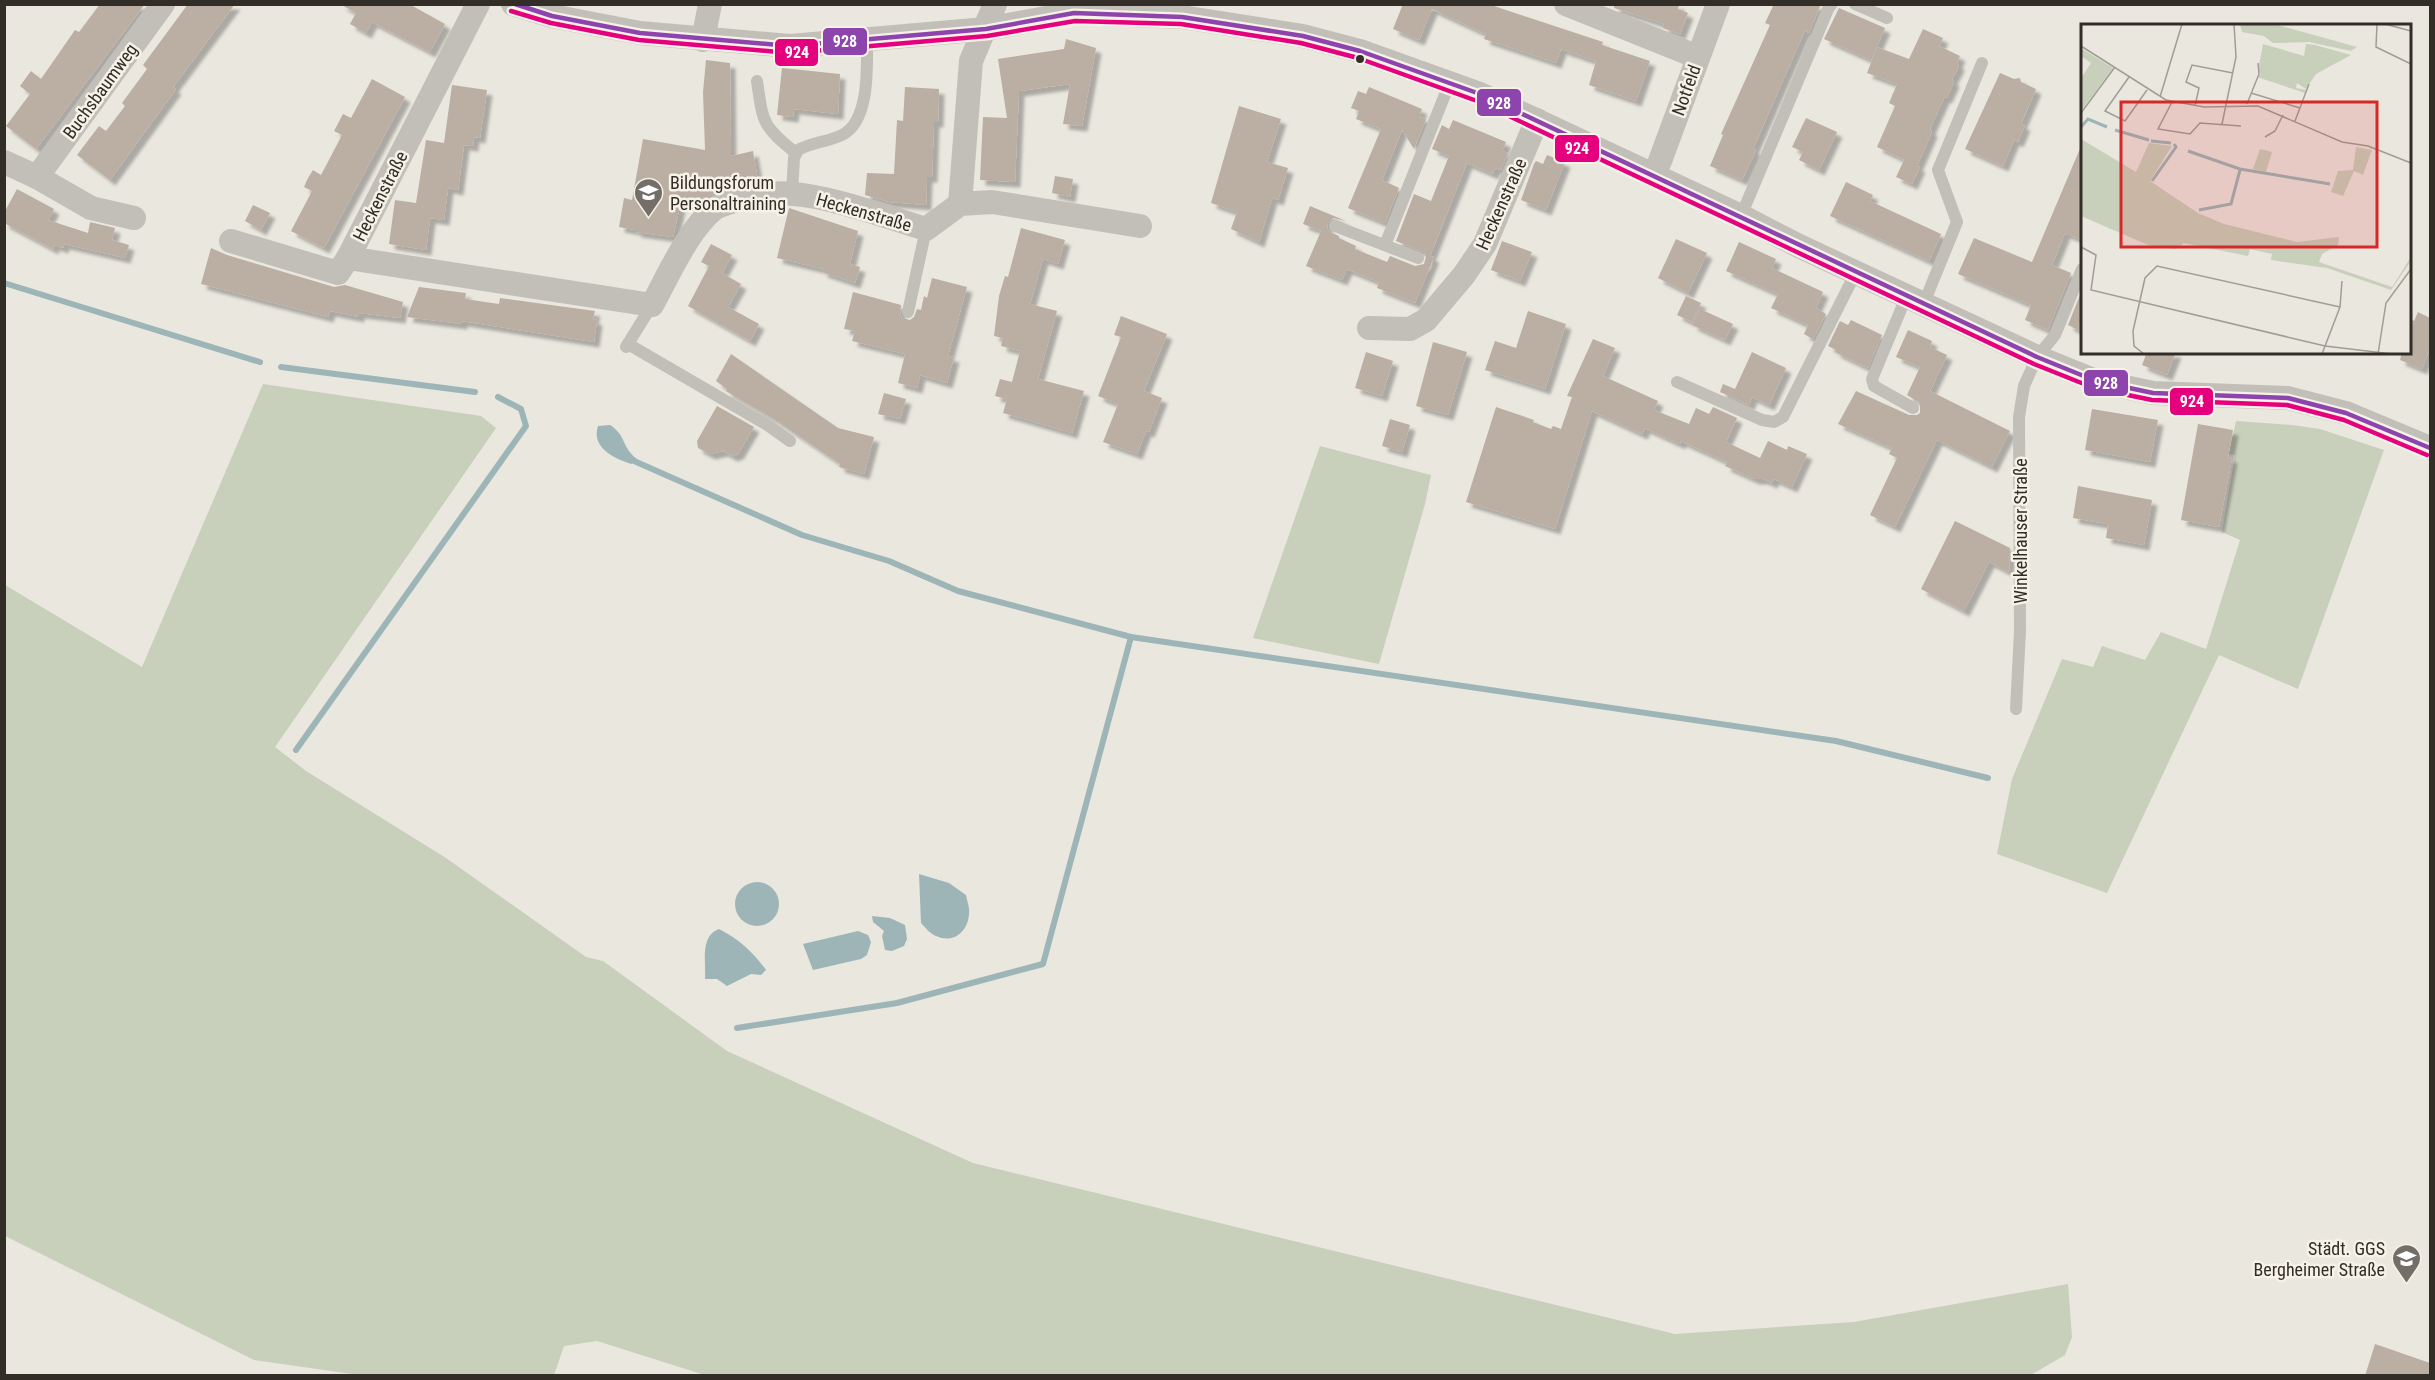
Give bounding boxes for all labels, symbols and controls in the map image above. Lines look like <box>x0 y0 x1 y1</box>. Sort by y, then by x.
inset map <box>2081 24 2411 354</box>
line badge: 928 <box>822 27 868 56</box>
text: 928 <box>833 32 857 51</box>
line badge: 924 <box>774 38 819 67</box>
street label: Buchsbaumweg <box>58 39 142 143</box>
text: 924 <box>785 43 809 62</box>
unlabelled marker <box>1354 53 1366 65</box>
street label: Notfeld <box>1667 62 1705 118</box>
line badge: 928 <box>1476 88 1522 117</box>
text: 928 <box>1487 94 1511 113</box>
line badge: 924 <box>1554 134 1600 163</box>
text: 924 <box>1565 139 1589 158</box>
street label: Heckenstraße <box>348 148 412 244</box>
street label: Heckenstraße <box>1471 155 1531 253</box>
place label: Bildungsforum Personaltraining <box>670 172 786 214</box>
school or university icon: Bildungsforum Personaltraining <box>633 176 665 218</box>
street label: Heckenstraße <box>814 188 914 236</box>
line badge: 928 <box>2083 369 2129 397</box>
text: 928 <box>2094 374 2118 393</box>
line badge: 924 <box>2169 387 2214 416</box>
text: 924 <box>2180 392 2204 411</box>
street label: Winkelhauser Straße <box>2010 458 2031 604</box>
place label: Städt. GGS Bergheimer Straße <box>2253 1238 2385 1280</box>
school or university icon: Städt. GGS Bergheimer Straße <box>2390 1242 2422 1284</box>

